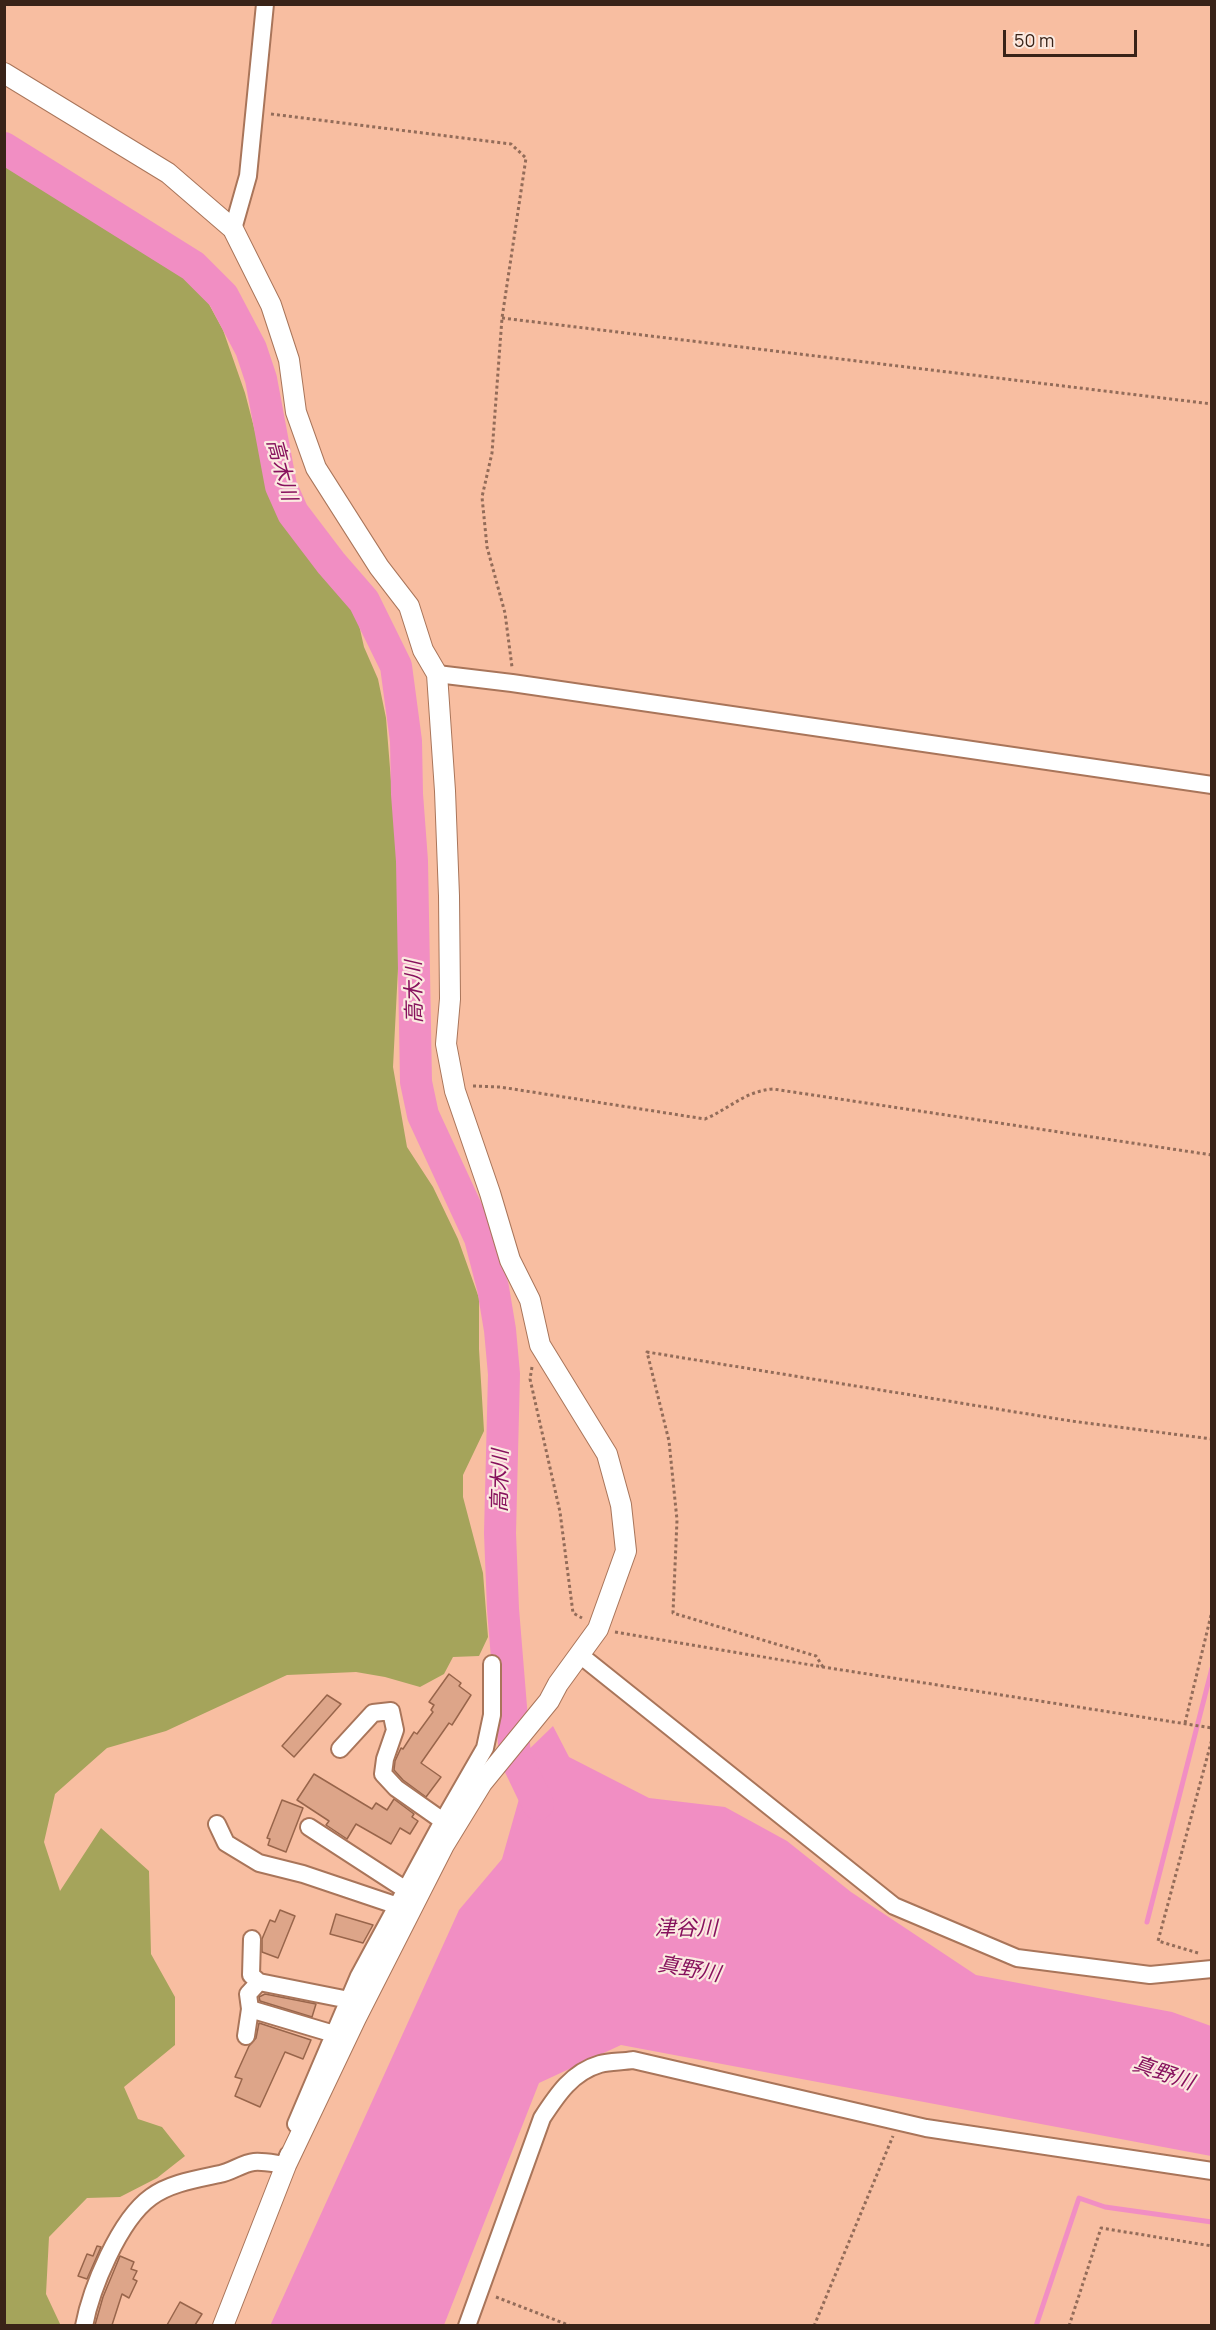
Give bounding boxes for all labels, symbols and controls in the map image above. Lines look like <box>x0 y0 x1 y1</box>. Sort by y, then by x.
scale bar <box>1006 18 1140 56</box>
text: 50 m <box>1014 28 1054 52</box>
water label: 高木川 <box>261 436 301 504</box>
water label: 高木川 <box>402 960 428 1024</box>
water label: 高木川 <box>488 1449 514 1513</box>
water label: 津谷川 <box>655 1916 717 1942</box>
water label: 真野川 <box>656 1952 722 1988</box>
water label: 真野川 <box>1129 2052 1197 2096</box>

